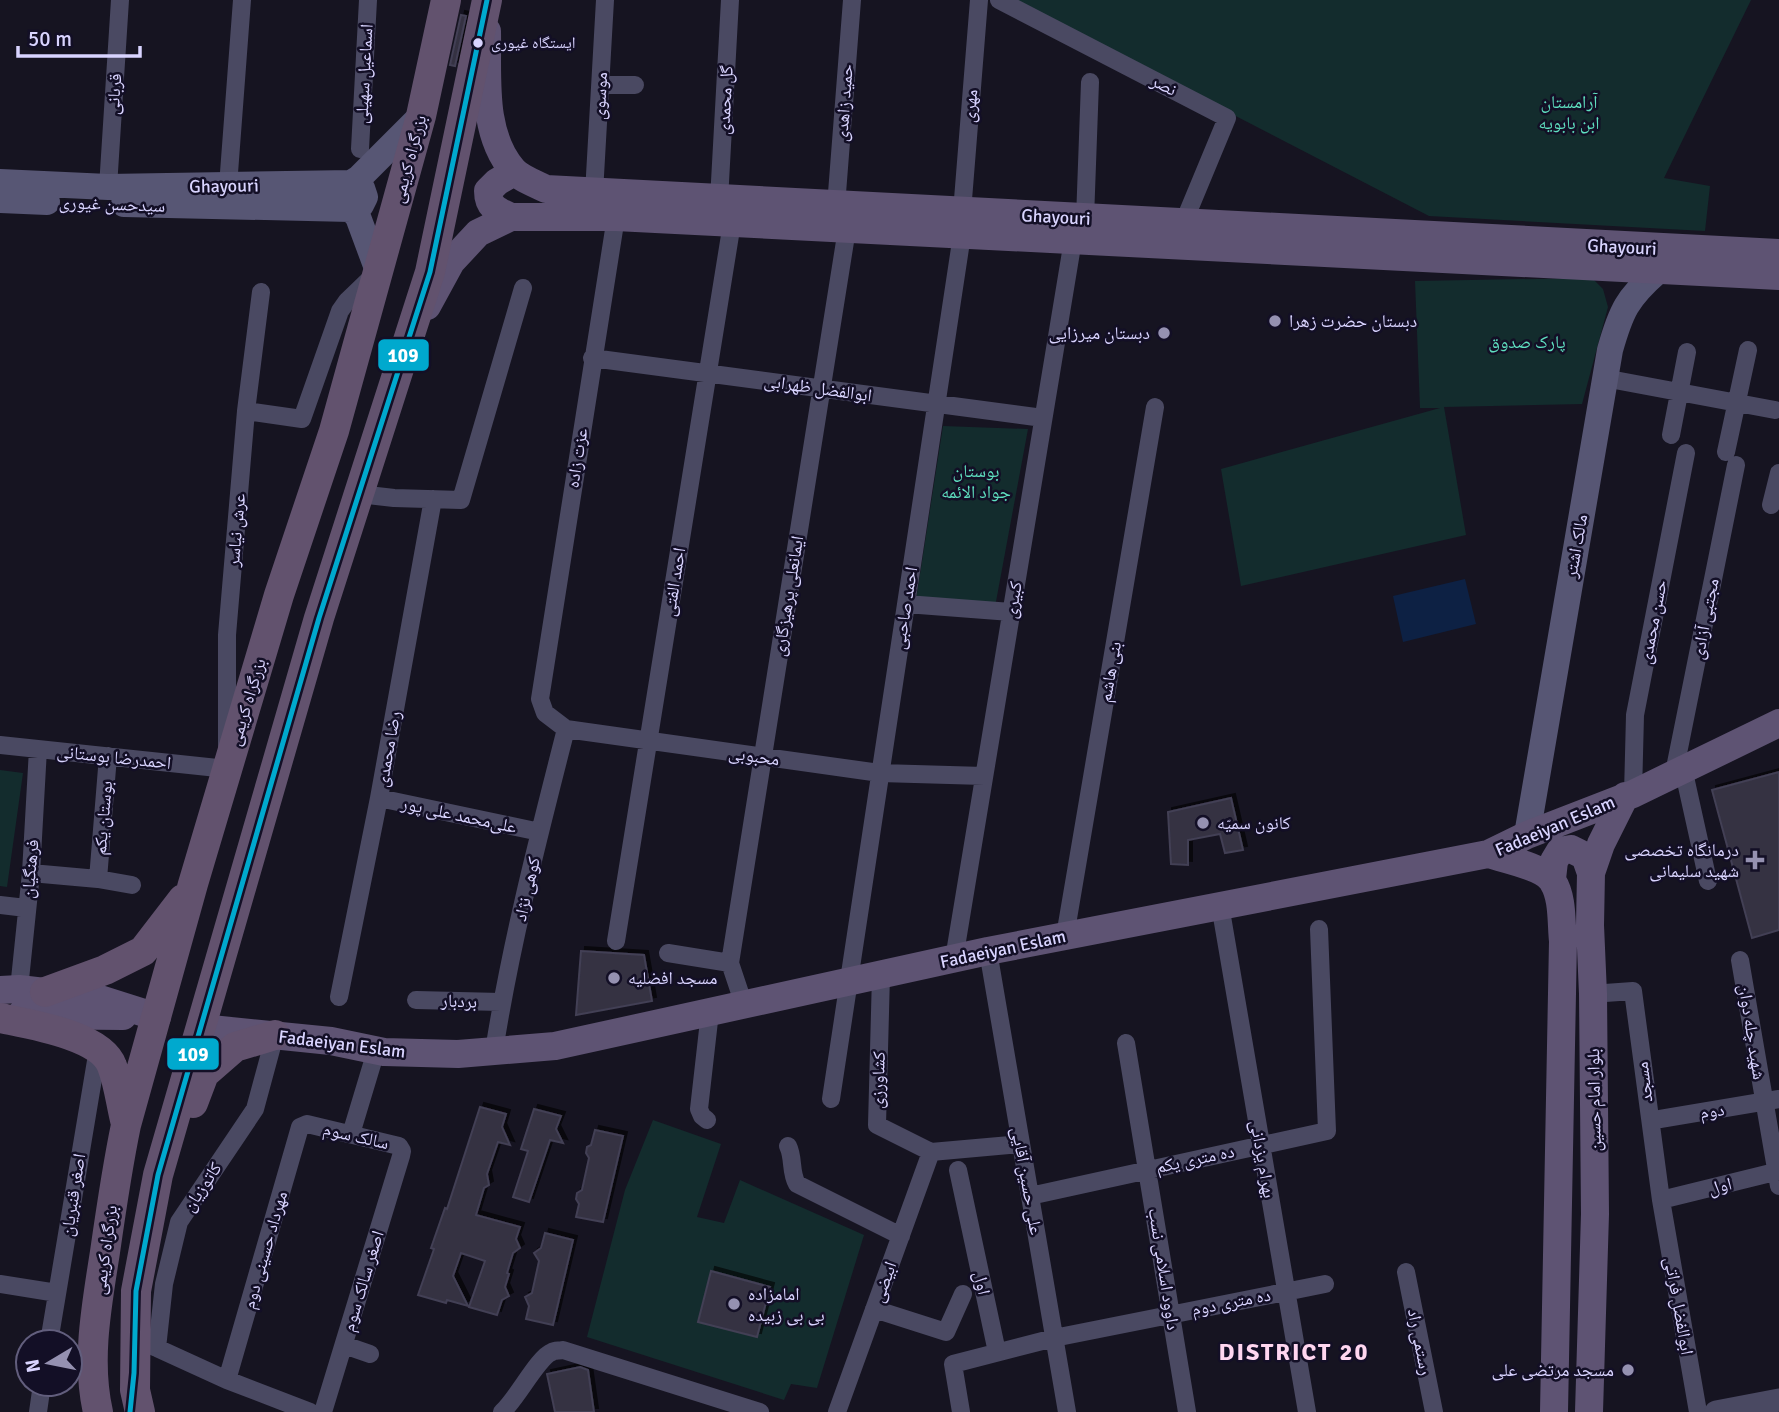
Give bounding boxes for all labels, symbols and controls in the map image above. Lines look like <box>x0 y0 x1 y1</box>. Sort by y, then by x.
scale bar <box>18 14 140 58</box>
street label: اسماعیل سهیلی <box>350 23 378 125</box>
text: 50 m <box>28 26 72 52</box>
place label: ایستگاه غیوری <box>491 33 576 53</box>
marker: ایستگاه غیوری <box>471 36 485 50</box>
street label: حمید زاهدی <box>830 63 858 143</box>
street label: گل محمدی <box>712 64 738 135</box>
street label: نصر <box>1146 69 1181 101</box>
street label: موسوی <box>588 71 612 121</box>
street label: قربانی <box>102 72 126 116</box>
street label: مهری <box>958 88 982 124</box>
park label: آرامستان ابن بابویه <box>1539 91 1599 134</box>
street label: بزرگراه کریمی <box>387 113 431 205</box>
street label: Ghayouri <box>189 174 259 198</box>
street label: سیدحسن غیوری <box>58 191 166 217</box>
street label: Ghayouri <box>1021 204 1091 230</box>
street label: Ghayouri <box>1587 234 1657 260</box>
place label: دبستان حضرت زهرا <box>1289 310 1417 332</box>
marker: دبستان حضرت زهرا <box>1267 313 1283 329</box>
place label: دبستان میرزایی <box>1048 322 1150 344</box>
marker: دبستان میرزایی <box>1156 325 1172 341</box>
park label: پارک صدوق <box>1488 331 1566 353</box>
line badge: 109 <box>377 338 430 372</box>
text: 109 <box>388 344 418 368</box>
street label: ابوالفضل ظهرابی <box>763 370 873 406</box>
street label: عزت زاده <box>561 427 593 489</box>
park label: بوستان جواد الائمه <box>941 460 1011 503</box>
street label: عرش نیاسر <box>222 492 250 569</box>
street label: مالک اشتر <box>1559 512 1592 581</box>
street label: ایمانعلی پرهیزگاری <box>768 534 809 658</box>
street label: احمد الفتی <box>658 546 690 618</box>
street label: احمد صاحبی <box>888 565 922 651</box>
street label: مجتبی آزادی <box>1686 576 1724 662</box>
street label: حسن محمدی <box>1634 578 1672 666</box>
street label: کبیری <box>999 579 1027 620</box>
street label: بنی هاشم <box>1094 640 1127 704</box>
street label: بزرگراه کریمی <box>223 656 271 748</box>
street label: رضا محمدی <box>370 709 406 789</box>
street label: احمدرضا بوستانی <box>56 740 172 774</box>
street label: محبوبی <box>727 742 781 770</box>
street label: بوستان یکم <box>89 780 118 856</box>
street label: Fadaeiyan Eslam <box>1492 791 1618 861</box>
street label: علی‌محمد علی پور <box>398 792 519 838</box>
place label: کانون سمیّه <box>1217 812 1291 834</box>
marker: کانون سمیّه <box>1195 815 1211 831</box>
street label: فرهنگیان <box>16 839 44 899</box>
place label: درمانگاه تخصصی شهید سلیمانی <box>1624 839 1739 882</box>
marker: درمانگاه تخصصی شهید سلیمانی <box>1745 850 1765 870</box>
street label: کوهی نژاد <box>509 854 545 923</box>
street label: Fadaeiyan Eslam <box>938 925 1068 973</box>
place label: مسجد افضلیه <box>628 967 718 989</box>
marker: مسجد افضلیه <box>606 970 622 986</box>
street label: شهید چله دوان <box>1734 983 1770 1081</box>
street label: بردبار <box>440 989 477 1013</box>
street label: Fadaeiyan Eslam <box>277 1025 407 1063</box>
line badge: 109 <box>166 1037 220 1071</box>
text: 109 <box>178 1043 208 1067</box>
street label: بلوار امام حسین <box>1582 1048 1607 1152</box>
street label: کشاورزی <box>866 1050 890 1109</box>
street label: مسجد <box>1631 1060 1657 1104</box>
street label: دوم <box>1698 1098 1726 1125</box>
street label: سالک سوم <box>321 1118 391 1155</box>
street label: بهرام یزدانی <box>1244 1118 1281 1200</box>
street label: علی حسین آقایی <box>1007 1125 1047 1237</box>
street label: ده متری یکم <box>1154 1140 1236 1179</box>
street label: اصغر قنبریان <box>56 1152 90 1238</box>
street label: کاتوزیان <box>178 1158 227 1216</box>
street label: اول <box>1706 1172 1734 1200</box>
street label: مهرداد حسینی دوم <box>238 1189 293 1312</box>
street label: بزرگراه کریمی <box>88 1204 122 1296</box>
street label: داوود اسلامی نسب <box>1143 1206 1185 1332</box>
street label: اصغر سالک سوم <box>337 1228 390 1334</box>
street label: ابوالفضل فراتی <box>1660 1255 1698 1357</box>
street label: ابیضی <box>866 1258 902 1306</box>
street label: اول <box>969 1269 995 1297</box>
place label: امامزاده بی بی زبیده <box>748 1283 825 1326</box>
street label: ده متری دوم <box>1189 1284 1273 1321</box>
marker: امامزاده بی بی زبیده <box>726 1296 742 1312</box>
street label: رستمی راد <box>1403 1307 1437 1377</box>
north arrow <box>14 1328 84 1398</box>
district label: DISTRICT 20 <box>1218 1337 1370 1367</box>
text: N <box>20 1357 46 1374</box>
place label: مسجد مرتضی علی <box>1492 1359 1614 1381</box>
marker: مسجد مرتضی علی <box>1620 1362 1636 1378</box>

